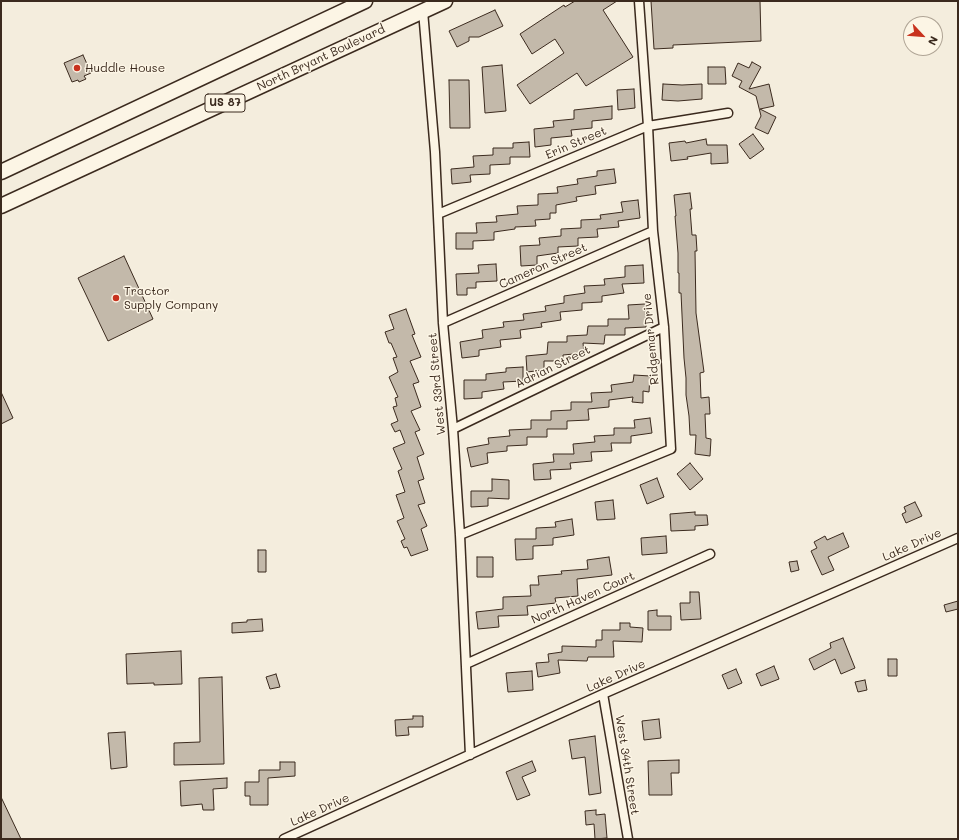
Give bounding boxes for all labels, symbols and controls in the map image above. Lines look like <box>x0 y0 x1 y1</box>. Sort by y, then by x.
north arrow <box>903 16 943 56</box>
street label: North Bryant Boulevard <box>255 22 387 94</box>
text: N <box>925 34 942 48</box>
place label: Huddle House <box>85 61 165 75</box>
marker: Huddle House <box>72 63 82 73</box>
road number: US 87 <box>205 94 245 112</box>
street label: Erin Street <box>543 124 609 162</box>
street label: Cameron Street <box>497 240 589 292</box>
place label: Tractor Supply Company <box>124 284 218 312</box>
marker: Tractor Supply Company <box>111 293 121 303</box>
street label: Ridgemar Drive <box>640 293 662 385</box>
street label: West 33rd Street <box>425 332 449 436</box>
street label: Adrian Street <box>513 343 593 391</box>
street label: Lake Drive <box>880 526 944 564</box>
street label: North Haven Court <box>529 569 637 627</box>
street label: Lake Drive <box>584 657 648 695</box>
street label: West 34th Street <box>612 714 642 816</box>
street label: Lake Drive <box>288 791 352 829</box>

